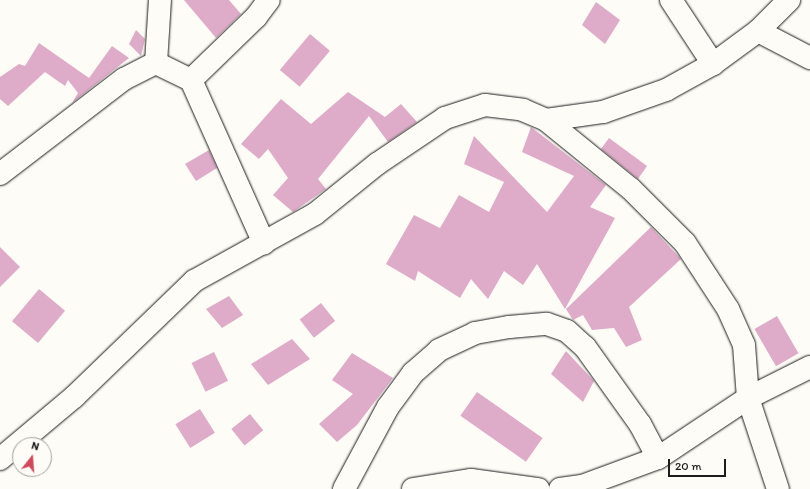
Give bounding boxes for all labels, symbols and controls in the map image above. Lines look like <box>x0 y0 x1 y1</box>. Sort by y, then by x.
north arrow <box>12 437 52 477</box>
text: N <box>30 439 41 453</box>
scale bar <box>670 451 728 477</box>
text: 20 m <box>675 459 702 473</box>

